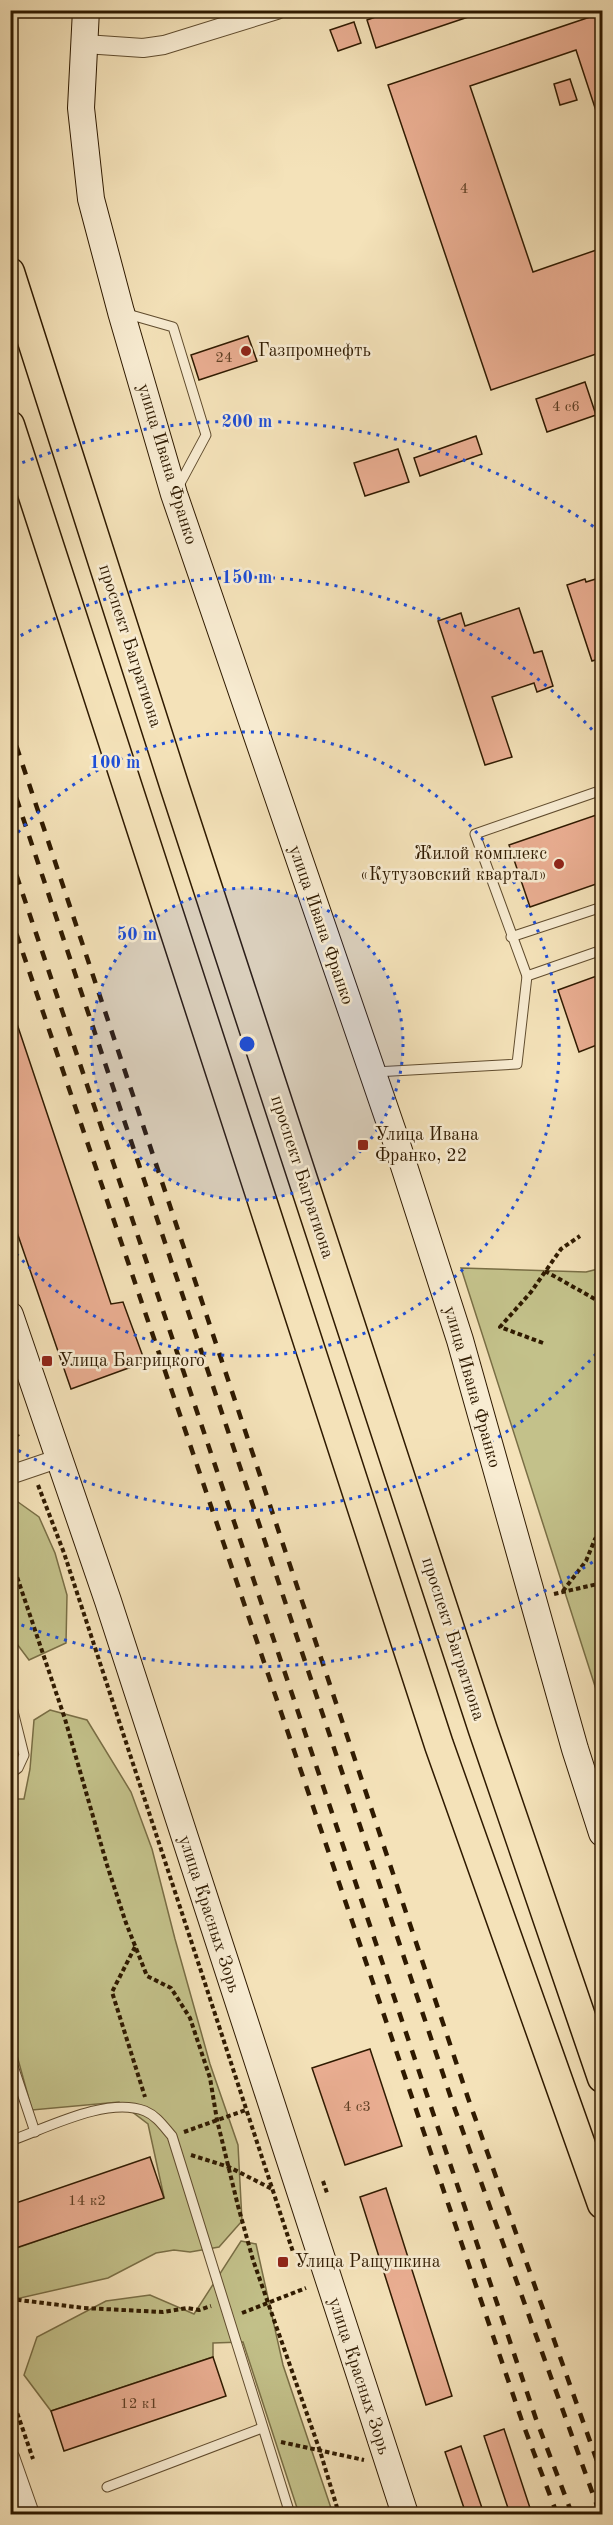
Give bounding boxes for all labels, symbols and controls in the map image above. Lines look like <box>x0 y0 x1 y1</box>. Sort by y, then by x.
house number: 4 <box>460 182 468 197</box>
place label: Газпромнефть <box>258 342 371 361</box>
marker: Газпромнефть <box>239 344 253 358</box>
house number: 24 <box>215 351 233 366</box>
street label: улица Ивана Франко <box>134 381 200 547</box>
house number: 4 с6 <box>552 400 580 415</box>
text: 200 m <box>222 413 272 431</box>
street label: проспект Багратиона <box>95 562 165 730</box>
text: 150 m <box>222 569 272 587</box>
text: 100 m <box>90 754 140 772</box>
street label: улица Ивана Франко <box>285 843 357 1007</box>
place label: Жилой комплекс «Кутузовский квартал» <box>360 845 547 884</box>
marker: Жилой комплекс «Кутузовский квартал» <box>552 857 566 871</box>
text: 50 m <box>117 926 157 944</box>
centre of rings <box>237 1034 257 1054</box>
street label: проспект Багратиона <box>267 1093 337 1261</box>
place label: Улица Ивана Франко, 22 <box>375 1126 479 1165</box>
marker: Улица Ивана Франко, 22 <box>356 1138 370 1152</box>
street label: улица Ивана Франко <box>440 1304 504 1470</box>
place label: Улица Багрицкого <box>59 1352 205 1370</box>
marker: Улица Багрицкого <box>40 1354 54 1368</box>
street label: проспект Багратиона <box>418 1555 488 1723</box>
street label: улица Красных Зорь <box>175 1833 243 1995</box>
house number: 4 с3 <box>343 2100 371 2115</box>
house number: 14 к2 <box>68 2194 106 2209</box>
place label: Улица Ращупкина <box>295 2253 441 2271</box>
marker: Улица Ращупкина <box>276 2255 290 2269</box>
street label: улица Красных Зорь <box>325 2295 393 2457</box>
house number: 12 к1 <box>120 2397 158 2412</box>

